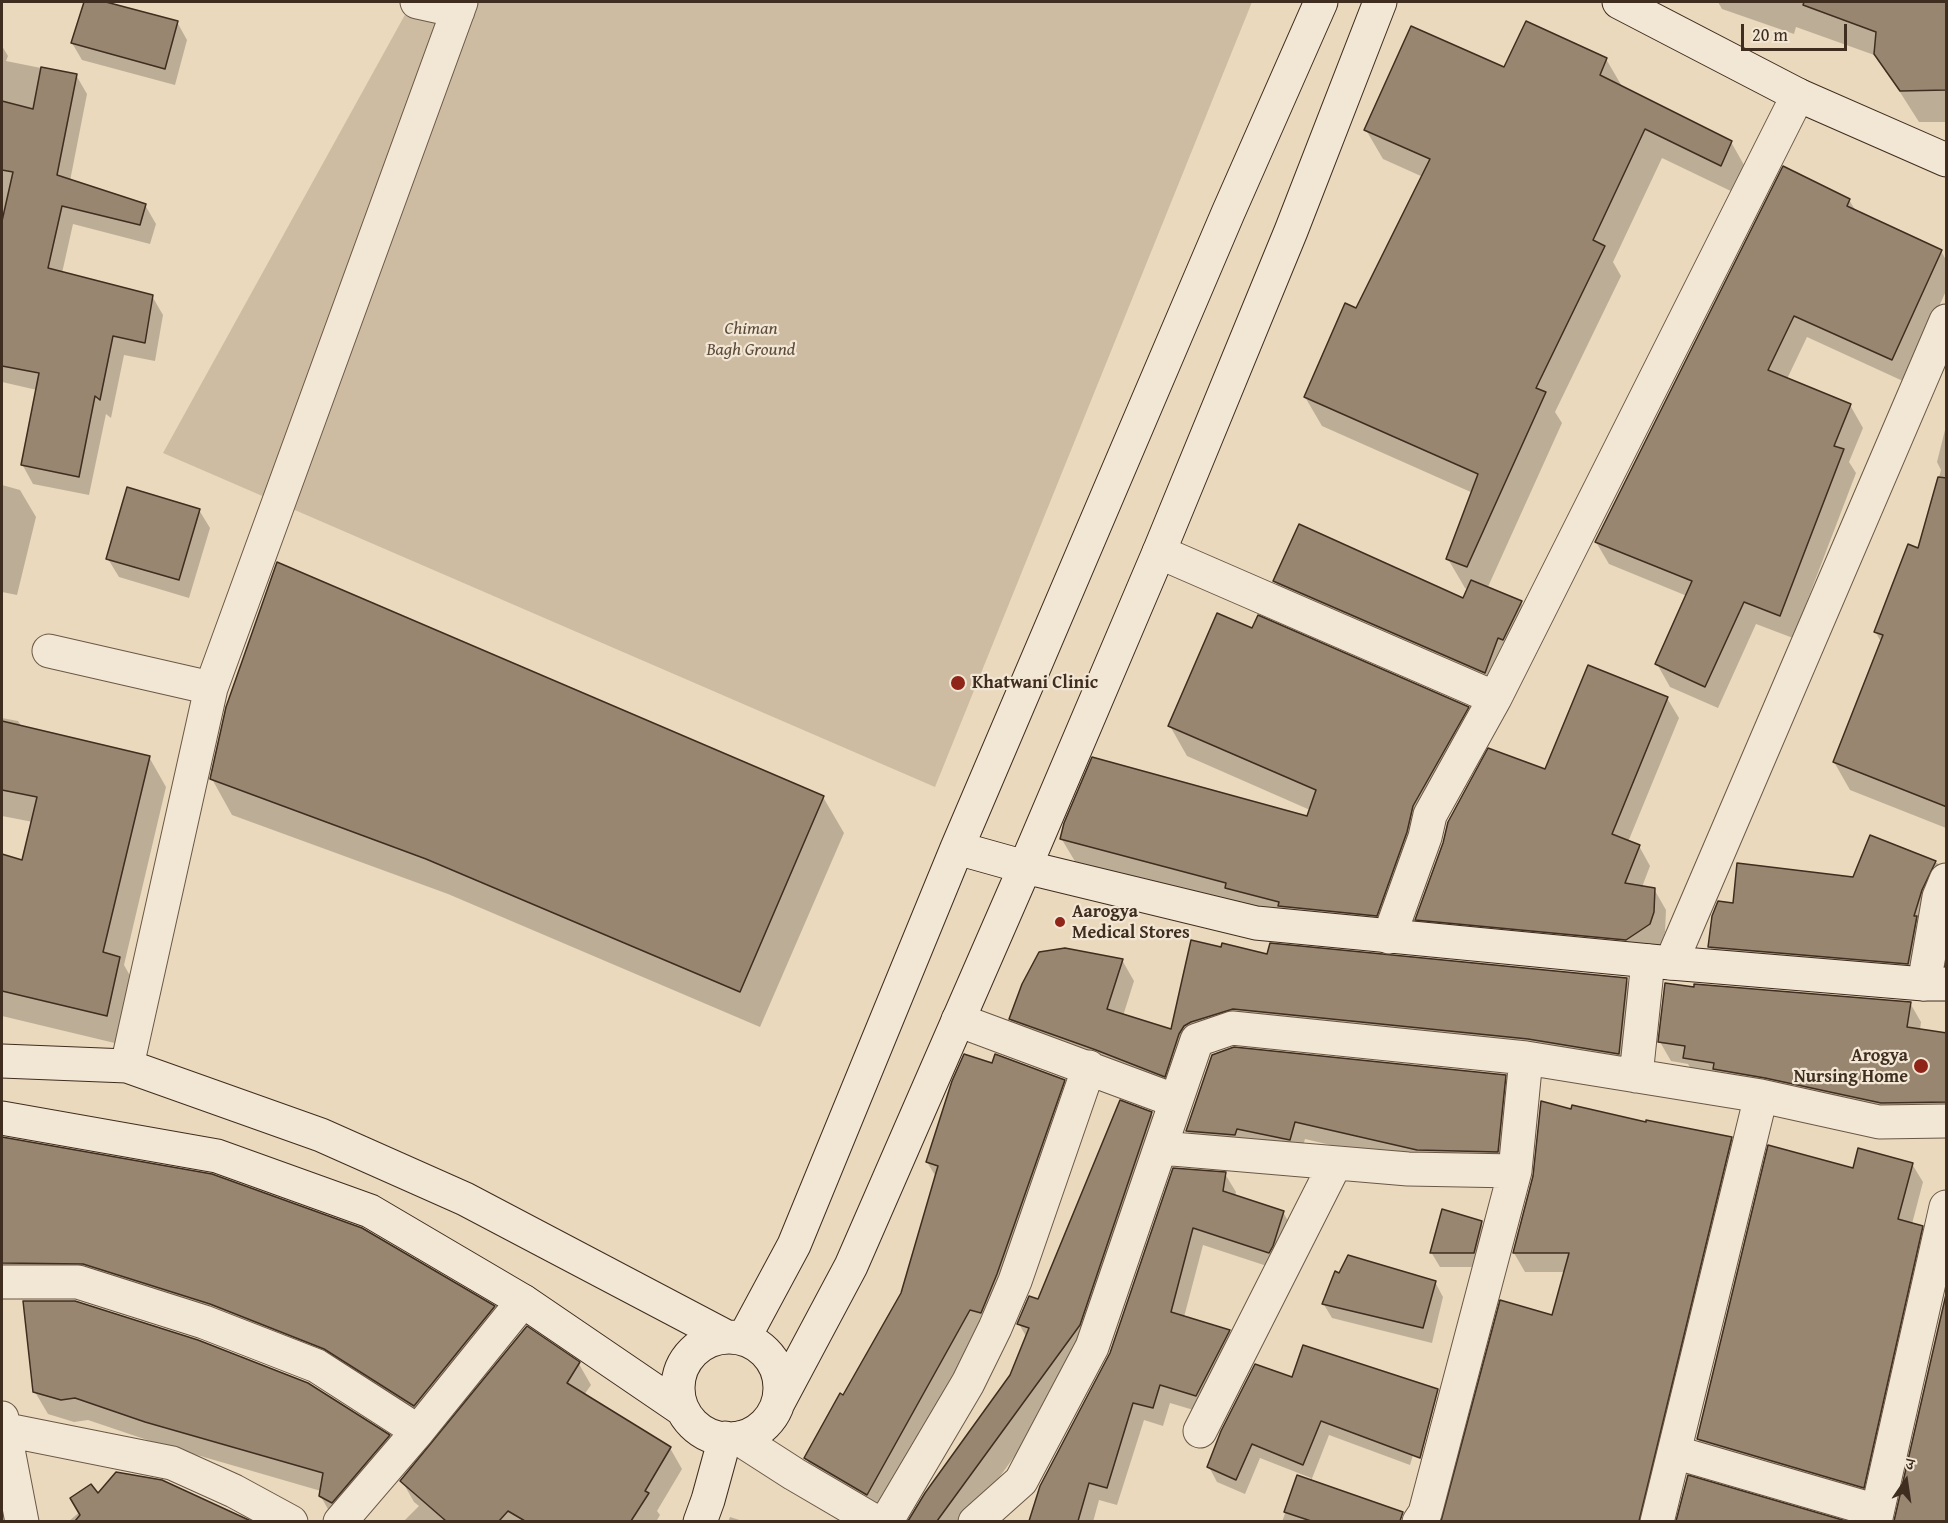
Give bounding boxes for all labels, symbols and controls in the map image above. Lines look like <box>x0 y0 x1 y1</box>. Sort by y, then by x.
scale bar <box>1744 12 1850 50</box>
text: 20 m <box>1752 21 1788 48</box>
park label: Chiman Bagh Ground <box>706 318 796 360</box>
place label: Khatwani Clinic <box>972 672 1098 694</box>
marker: Khatwani Clinic <box>949 674 967 692</box>
place label: Aarogya Medical Stores <box>1072 901 1190 944</box>
marker: Aarogya Medical Stores <box>1053 915 1067 929</box>
place label: Arogya Nursing Home <box>1794 1045 1908 1088</box>
marker: Arogya Nursing Home <box>1912 1057 1930 1075</box>
north arrow <box>1876 1451 1936 1511</box>
text: उ <box>1903 1451 1917 1476</box>

